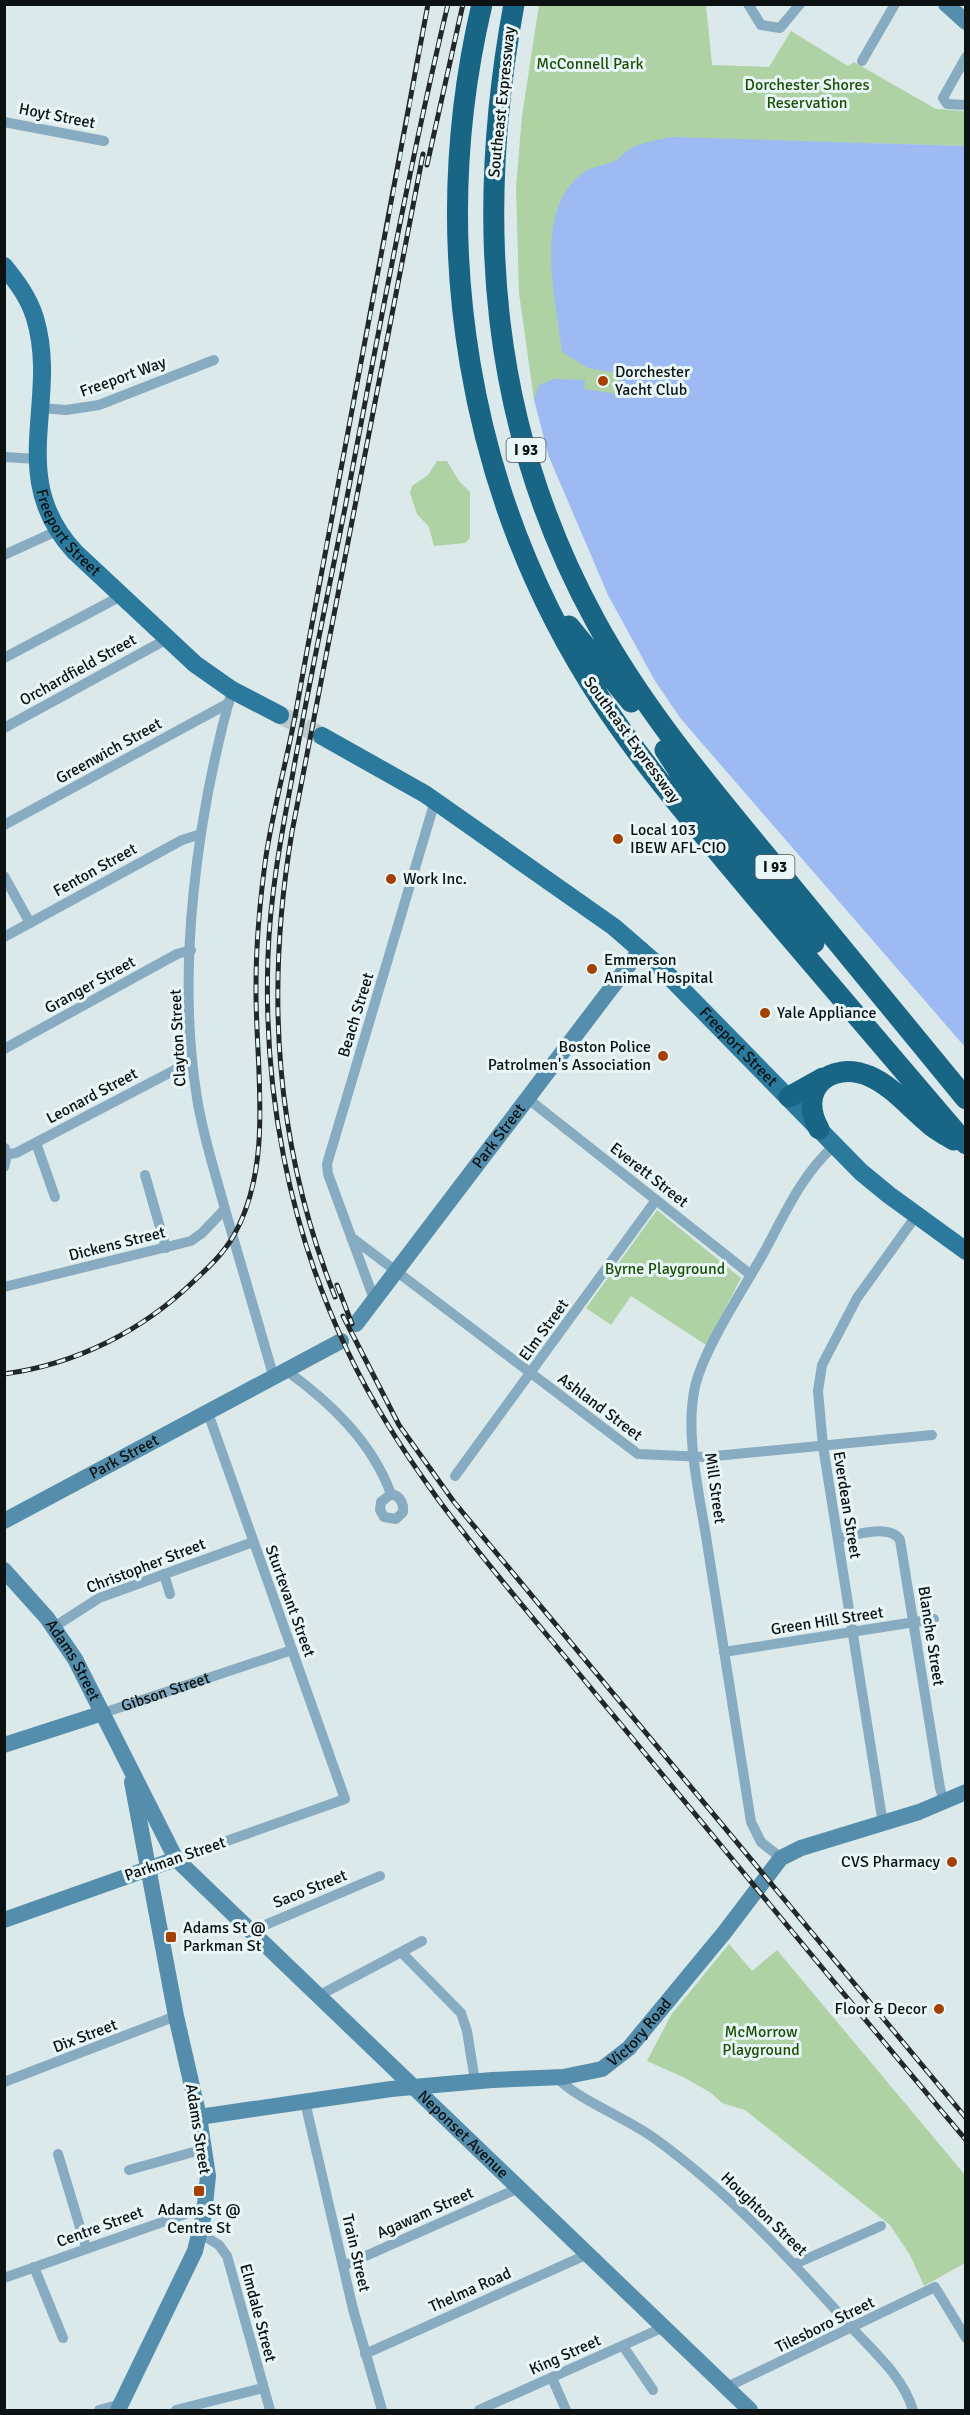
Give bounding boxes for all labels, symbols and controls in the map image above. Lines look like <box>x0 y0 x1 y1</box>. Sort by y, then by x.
street label: Southeast Expressway <box>484 25 520 179</box>
park label: McConnell Park <box>536 54 644 74</box>
park label: Dorchester Shores Reservation <box>745 75 869 113</box>
street label: Hoyt Street <box>17 99 97 133</box>
street label: Freeport Way <box>77 352 169 402</box>
place label: Dorchester Yacht Club <box>615 362 690 400</box>
marker: Dorchester Yacht Club <box>596 374 610 388</box>
road number: I 93 <box>506 438 546 462</box>
street label: Freeport Street <box>31 487 105 581</box>
street label: Orchardfield Street <box>16 629 140 710</box>
street label: Southeast Expressway <box>579 673 685 808</box>
street label: Greenwich Street <box>53 713 166 788</box>
place label: Local 103 IBEW AFL-CIO <box>630 820 726 858</box>
marker: Local 103 IBEW AFL-CIO <box>611 832 625 846</box>
street label: Fenton Street <box>50 839 141 901</box>
road number: I 93 <box>756 855 794 879</box>
place label: Work Inc. <box>403 869 467 889</box>
marker: Work Inc. <box>384 872 398 886</box>
place label: Emmerson Animal Hospital <box>604 950 713 988</box>
street label: Granger Street <box>41 952 139 1018</box>
marker: Emmerson Animal Hospital <box>585 962 599 976</box>
street label: Beach Street <box>334 970 378 1060</box>
street label: Clayton Street <box>165 988 191 1087</box>
street label: Freeport Street <box>695 1003 782 1091</box>
place label: Yale Appliance <box>777 1003 877 1023</box>
marker: Yale Appliance <box>758 1006 772 1020</box>
place label: Boston Police Patrolmen's Association <box>488 1037 651 1075</box>
marker: Boston Police Patrolmen's Association <box>656 1049 670 1063</box>
street label: Leonard Street <box>43 1063 141 1128</box>
street label: Park Street <box>468 1099 530 1172</box>
street label: Everett Street <box>606 1138 692 1212</box>
street label: Dickens Street <box>67 1222 168 1266</box>
park label: Byrne Playground <box>605 1259 725 1279</box>
street label: Elm Street <box>515 1295 573 1365</box>
street label: Ashland Street <box>554 1369 647 1446</box>
street label: Park Street <box>86 1430 163 1484</box>
street label: Everdean Street <box>829 1450 865 1560</box>
street label: Mill Street <box>700 1451 730 1525</box>
street label: Christopher Street <box>84 1534 209 1598</box>
street label: Sturtevant Street <box>260 1542 320 1660</box>
street label: Blanche Street <box>913 1585 949 1688</box>
street label: Green Hill Street <box>769 1602 885 1640</box>
street label: Adams Street <box>41 1616 105 1705</box>
street label: Gibson Street <box>119 1668 213 1716</box>
street label: Parkman Street <box>122 1832 229 1886</box>
place label: CVS Pharmacy <box>841 1852 941 1872</box>
marker: CVS Pharmacy <box>945 1855 959 1869</box>
street label: Saco Street <box>270 1865 350 1913</box>
place label: Adams St @ Parkman St <box>183 1918 266 1956</box>
marker: Adams St @ Parkman St <box>164 1930 178 1944</box>
street label: Victory Road <box>603 1994 676 2071</box>
place label: Floor & Decor <box>835 1999 927 2019</box>
marker: Floor & Decor <box>932 2002 946 2016</box>
street label: Dix Street <box>50 2014 120 2057</box>
park label: McMorrow Playground <box>722 2022 800 2060</box>
street label: Adams Street <box>181 2082 215 2176</box>
street label: Neponset Avenue <box>413 2086 513 2183</box>
street label: Houghton Street <box>717 2168 812 2261</box>
street label: Agawam Street <box>374 2183 477 2243</box>
marker: Adams St @ Centre St <box>192 2184 206 2198</box>
place label: Adams St @ Centre St <box>158 2200 240 2238</box>
street label: Centre Street <box>54 2202 146 2252</box>
street label: Train Street <box>337 2212 375 2294</box>
street label: Elmdale Street <box>235 2262 281 2365</box>
street label: Thelma Road <box>426 2263 514 2317</box>
street label: Tilesboro Street <box>772 2292 878 2358</box>
street label: King Street <box>526 2330 604 2380</box>

